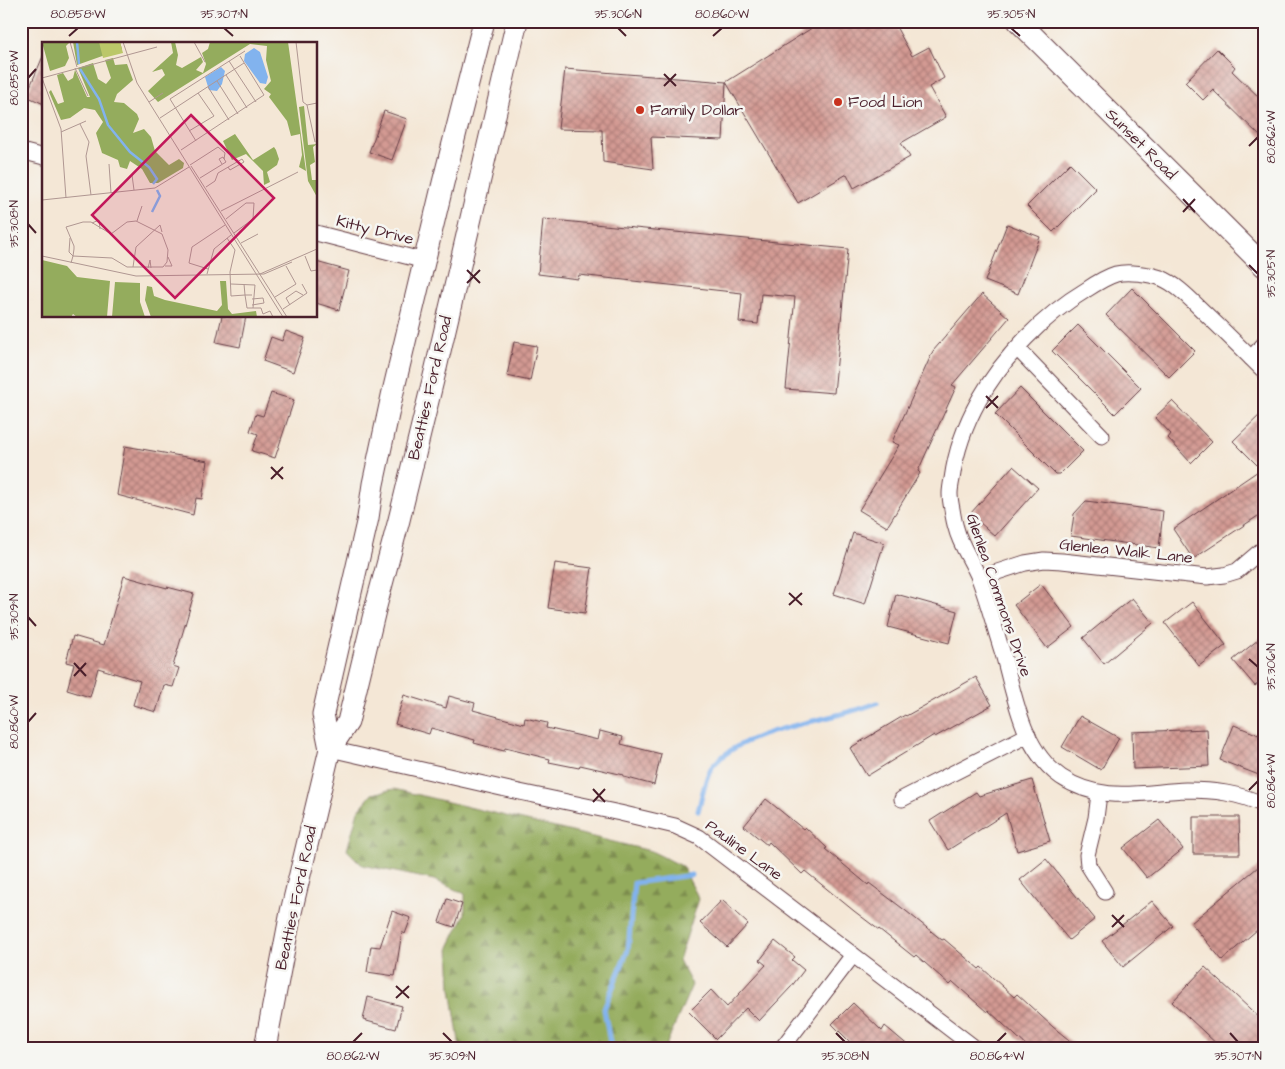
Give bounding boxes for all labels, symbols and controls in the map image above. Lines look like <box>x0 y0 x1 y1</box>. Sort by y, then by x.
text: 80.858°W <box>50 6 106 23</box>
text: 35.307°N <box>200 6 248 23</box>
text: 35.306°N <box>594 6 642 23</box>
text: 80.860°W <box>695 6 750 23</box>
text: 35.305°N <box>987 6 1036 23</box>
inset map <box>42 42 318 318</box>
text: 80.858°W <box>6 50 23 106</box>
place label: Food Lion <box>848 91 922 113</box>
marker: Food Lion <box>832 96 844 108</box>
place label: Family Dollar <box>650 99 743 122</box>
street label: Sunset Road <box>1100 103 1182 185</box>
marker: Family Dollar <box>634 104 646 116</box>
text: 80.862°W <box>1263 110 1280 164</box>
text: 35.308°N <box>6 200 23 248</box>
street label: Kitty Drive <box>334 210 416 251</box>
text: 35.305°N <box>1263 249 1280 298</box>
street label: Beatties Ford Road <box>403 314 457 462</box>
street label: Glenlea Commons Drive <box>961 510 1037 680</box>
street label: Glenlea Walk Lane <box>1058 533 1194 569</box>
text: 35.309°N <box>6 593 23 640</box>
text: 35.306°N <box>1263 643 1280 691</box>
text: 80.860°W <box>6 694 23 749</box>
text: 80.864°W <box>1263 753 1280 808</box>
street label: Pauline Lane <box>701 815 787 886</box>
street label: Beatties Ford Road <box>270 824 322 972</box>
text: 80.862°W <box>326 1048 380 1065</box>
text: 35.309°N <box>429 1048 476 1065</box>
text: 35.308°N <box>821 1048 869 1065</box>
text: 80.864°W <box>970 1048 1025 1065</box>
text: 35.307°N <box>1214 1048 1262 1065</box>

